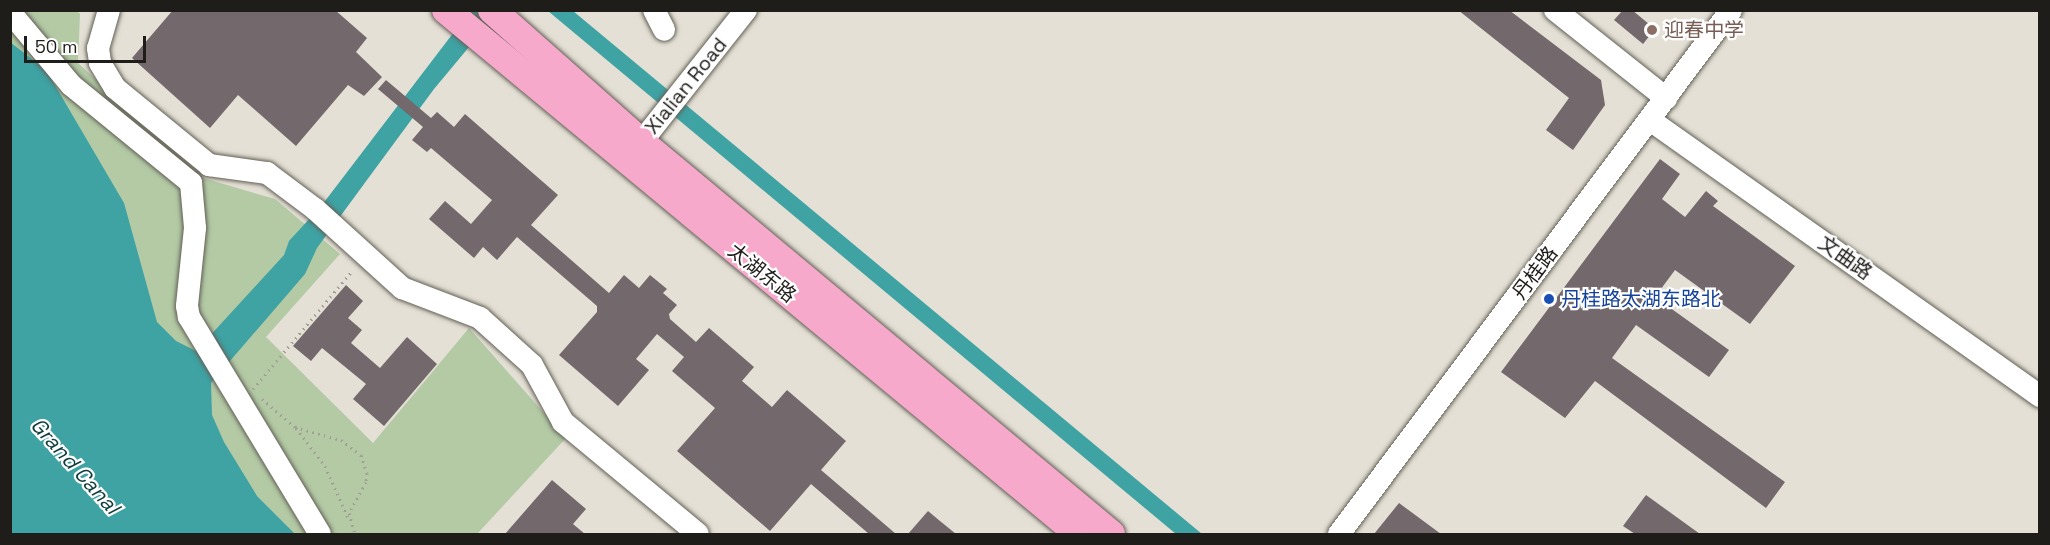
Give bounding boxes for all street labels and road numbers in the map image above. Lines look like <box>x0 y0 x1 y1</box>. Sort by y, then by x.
street label: Xialian Road <box>640 33 732 139</box>
street label: 文曲路 <box>1814 231 1876 285</box>
street label: 太湖东路 <box>723 239 801 307</box>
street label: 丹桂路 <box>1507 242 1563 304</box>

